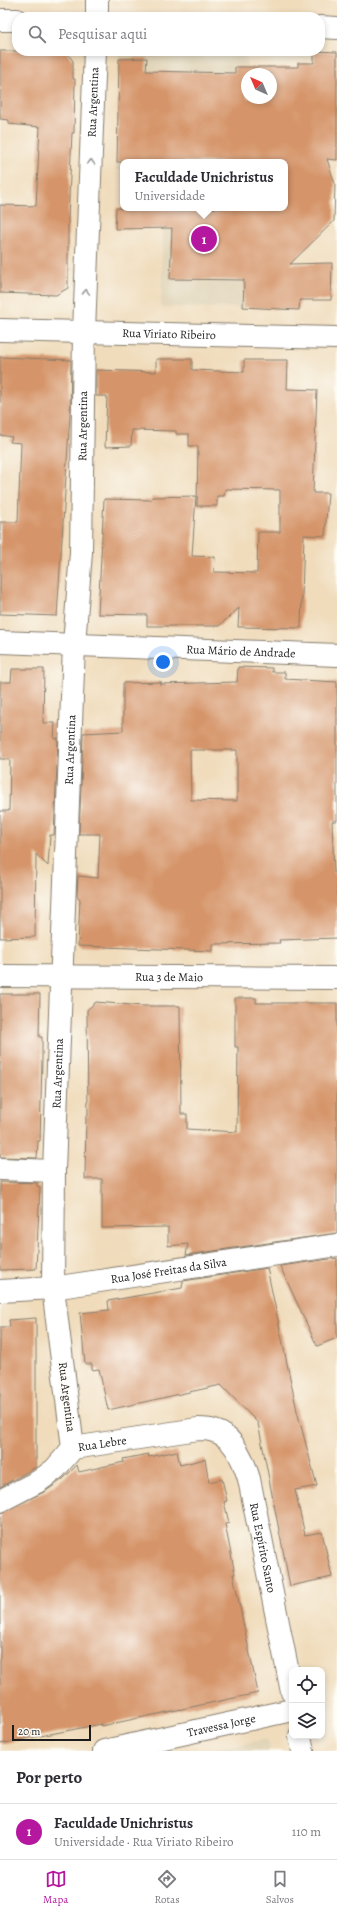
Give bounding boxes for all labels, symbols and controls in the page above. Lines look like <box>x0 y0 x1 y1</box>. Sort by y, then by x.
search box <box>12 12 325 56</box>
icon: search <box>26 23 48 45</box>
text: Pesquisar aqui <box>58 24 147 44</box>
street label: Rua Argentina <box>84 66 102 138</box>
north arrow <box>241 68 277 104</box>
one-way arrow <box>87 159 95 165</box>
popup <box>120 159 288 211</box>
text: Faculdade Unichristus <box>134 167 274 187</box>
text: Universidade <box>134 187 205 204</box>
pin: 1 <box>191 224 217 254</box>
one-way arrow <box>81 289 90 295</box>
street label: Rua Viriato Ribeiro <box>122 325 216 343</box>
street label: Rua Argentina <box>74 390 91 461</box>
street label: Rua Mário de Andrade <box>186 641 296 661</box>
your location <box>153 652 173 672</box>
street label: Rua Argentina <box>61 714 79 785</box>
street label: Rua 3 de Maio <box>135 969 203 985</box>
street label: Rua Argentina <box>48 1037 67 1109</box>
street label: Rua José Freitas da Silva <box>109 1254 228 1287</box>
street label: Rua Argentina <box>55 1361 79 1433</box>
street label: Rua Lebre <box>77 1432 128 1455</box>
street label: Rua Espírito Santo <box>246 1501 280 1594</box>
map controls <box>289 1667 325 1739</box>
button: locate <box>289 1667 325 1703</box>
button: layers <box>289 1703 325 1739</box>
street label: Travessa Jorge <box>185 1710 257 1741</box>
scale bar <box>12 1723 91 1742</box>
text: 20 m <box>18 1724 40 1739</box>
text: Por perto <box>16 1766 82 1789</box>
text: Faculdade Unichristus <box>54 1813 193 1833</box>
text: 1 <box>27 1823 31 1840</box>
text: 110 m <box>292 1823 321 1840</box>
text: Universidade · Rua Viriato Ribeiro <box>54 1833 233 1850</box>
tab: Mapa <box>43 1868 68 1907</box>
tab: Rotas <box>155 1868 180 1907</box>
tab: Salvos <box>266 1868 294 1907</box>

